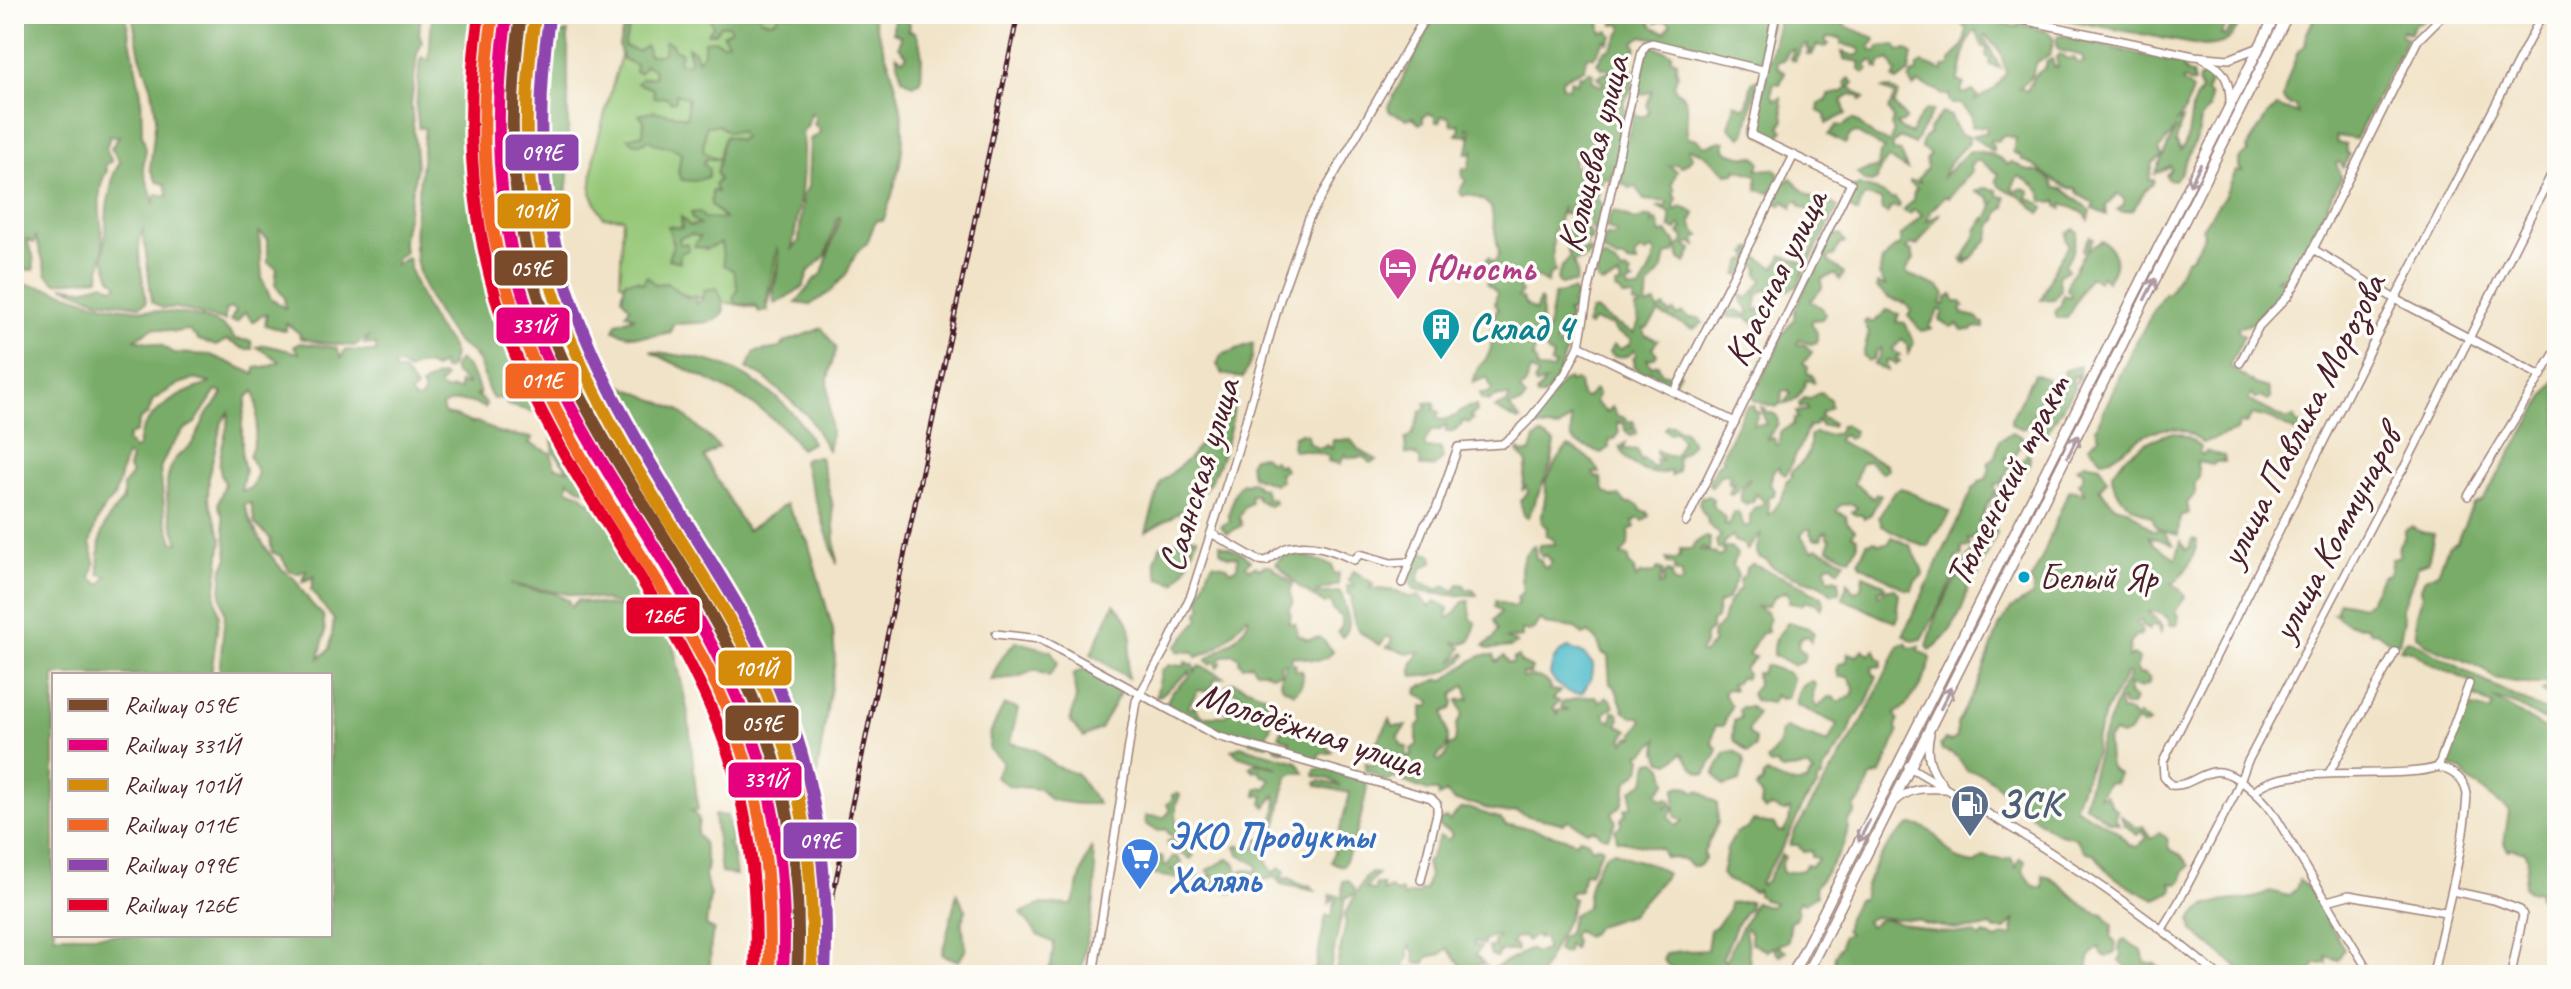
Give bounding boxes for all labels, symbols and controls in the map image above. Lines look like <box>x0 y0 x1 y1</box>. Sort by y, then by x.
street label: Кольцевая улица <box>1546 49 1641 257</box>
line badge: 099Е <box>504 133 580 172</box>
text: 099Е <box>521 139 565 167</box>
one-way arrow <box>2187 162 2203 186</box>
street label: Красная улица <box>1712 179 1839 374</box>
line badge: 101Й <box>496 192 572 230</box>
text: 101Й <box>512 197 560 225</box>
place label: Юность <box>1426 244 1537 291</box>
hotel icon: Юность <box>1377 246 1419 301</box>
line badge: 059Е <box>493 249 569 287</box>
text: 059Е <box>510 255 554 283</box>
street label: улица Павлика Морозова <box>2207 264 2397 576</box>
one-way arrow <box>2143 277 2158 301</box>
place label: Склад 4 <box>1469 304 1578 351</box>
line badge: 331Й <box>495 306 571 345</box>
building icon: Склад 4 <box>1420 306 1462 361</box>
text: 331Й <box>511 312 559 340</box>
line badge: 011Е <box>504 362 580 400</box>
street label: Тюменский тракт <box>1934 365 2081 594</box>
text: 011Е <box>521 367 566 395</box>
street label: Саянская улица <box>1147 371 1251 577</box>
street label: улица Коммунаров <box>2259 412 2416 651</box>
one-way arrow <box>2066 434 2081 458</box>
place label: Белый Яр <box>2039 554 2159 600</box>
marker: Белый Яр <box>2016 569 2032 585</box>
line badge: 126Е <box>625 596 701 635</box>
text: 126Е <box>642 602 687 630</box>
line badge: 101Й <box>717 649 793 687</box>
text: 101Й <box>733 655 781 683</box>
street label: Молодёжная улица <box>1191 670 1431 788</box>
legend <box>52 673 332 937</box>
one-way arrow <box>1939 687 1955 711</box>
text: Railway 059Е <box>124 690 240 720</box>
line badge: 059Е <box>724 704 800 742</box>
text: 059Е <box>741 710 785 738</box>
text: Railway 331Й <box>124 730 243 760</box>
line badge: 331Й <box>727 761 803 799</box>
text: 331Й <box>743 766 791 794</box>
text: Railway 101Й <box>124 770 243 800</box>
place label: ЗСК <box>1998 781 2066 828</box>
fuel station icon: ЗСК <box>1949 783 1991 838</box>
text: Railway 011Е <box>124 810 240 840</box>
place label: ЭКО Продукты Халяль <box>1168 812 1377 903</box>
one-way arrow <box>1856 818 1872 842</box>
line badge: 099Е <box>782 821 858 860</box>
text: 099Е <box>799 827 843 855</box>
supermarket icon: ЭКО Продукты Халяль <box>1119 836 1161 891</box>
text: Railway 099Е <box>124 850 240 880</box>
text: Railway 126Е <box>124 890 240 920</box>

